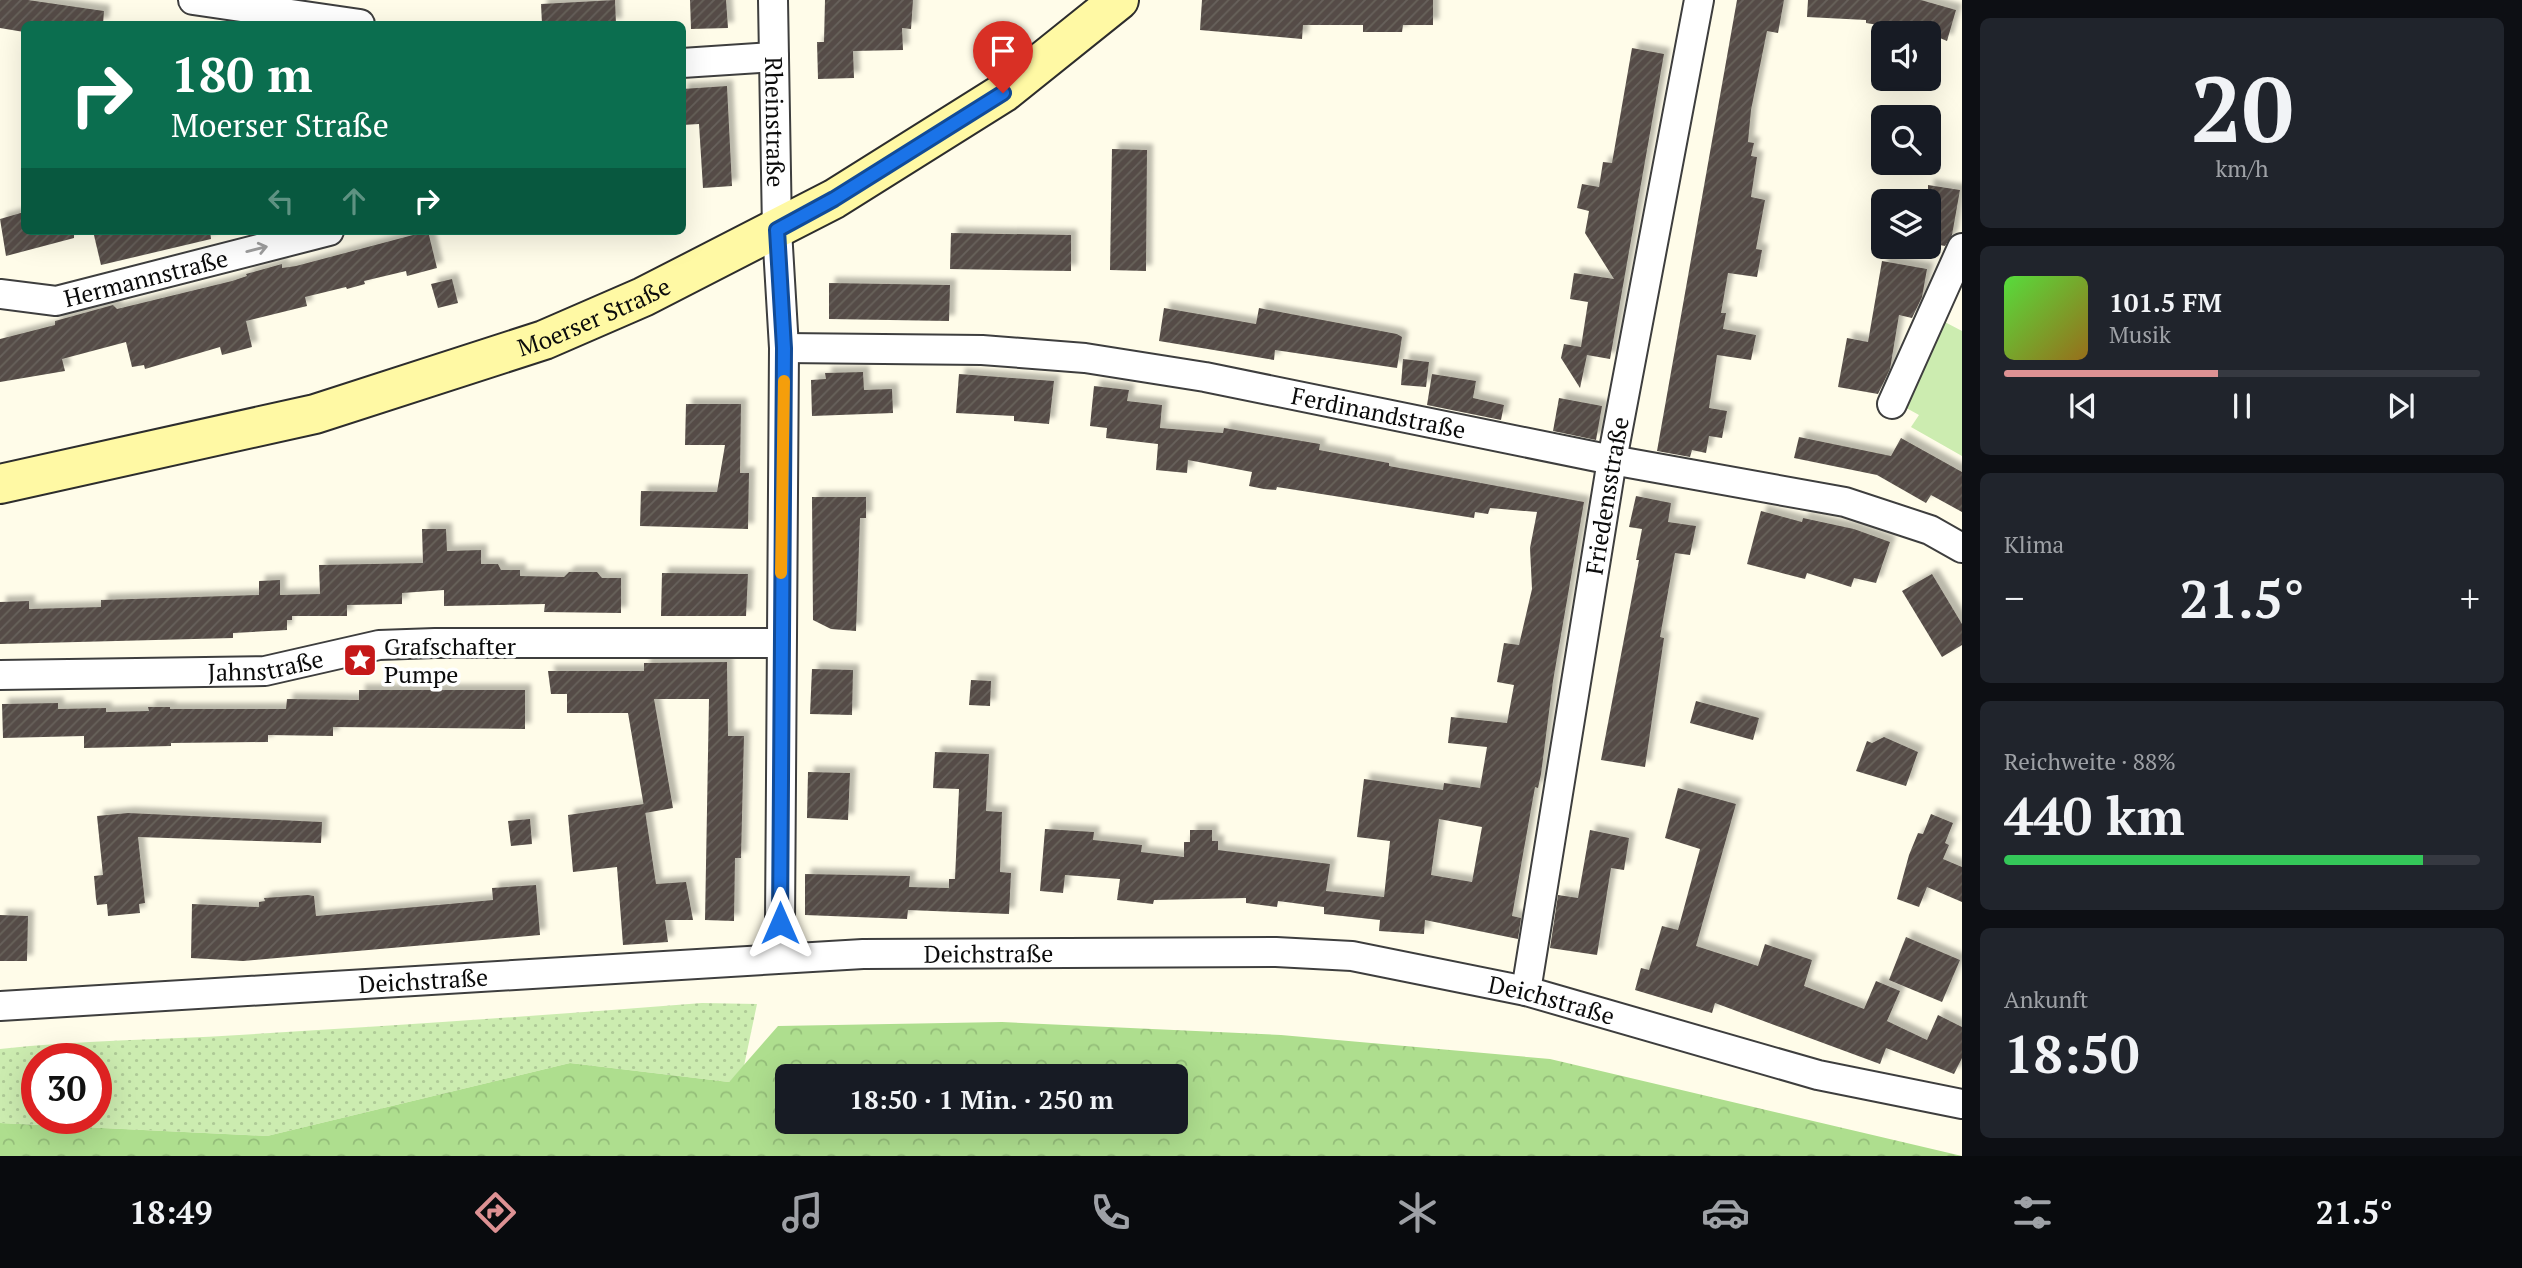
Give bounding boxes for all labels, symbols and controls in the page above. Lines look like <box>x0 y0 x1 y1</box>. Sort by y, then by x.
pin <box>973 21 1033 93</box>
map controls <box>1871 21 1941 259</box>
button: sound <box>1871 21 1941 91</box>
icon: arrive <box>984 32 1022 70</box>
text: 180 m <box>171 41 313 106</box>
text: 20 <box>2191 47 2293 168</box>
icon: right <box>56 49 147 140</box>
street label: Rheinstraße <box>758 56 792 188</box>
text: Moerser Straße <box>171 104 389 146</box>
button: search <box>1871 105 1941 175</box>
text: km/h <box>2215 153 2269 184</box>
icon: left <box>262 182 300 220</box>
icon: ahead <box>335 182 373 220</box>
icon: right <box>408 182 446 220</box>
button: layers <box>1871 189 1941 259</box>
street label: Hermannstraße <box>60 242 231 314</box>
one-way arrow <box>245 242 268 255</box>
street label: Moerser Straße <box>513 270 676 364</box>
text: 101.5 FM <box>2109 285 2222 319</box>
text: Musik <box>2109 319 2171 350</box>
street label: Ferdinandstraße <box>1289 379 1469 446</box>
icon: previous <box>2064 387 2102 425</box>
icon: pause <box>2223 387 2261 425</box>
icon: next <box>2382 387 2420 425</box>
street label: Friedensstraße <box>1578 414 1636 577</box>
text: Klima <box>2004 529 2064 560</box>
text: 21.5° <box>2179 564 2305 633</box>
text: − <box>2004 573 2024 623</box>
text: + <box>2460 573 2480 623</box>
place label: Grafschafter Pumpe <box>384 630 517 690</box>
place icon: Grafschafter Pumpe <box>341 641 379 679</box>
street label: Jahnstraße <box>207 642 326 688</box>
text: Reichweite · 88% <box>2004 746 2176 777</box>
text: 440 km <box>2004 781 2185 850</box>
position arrow <box>743 886 817 960</box>
street label: Deichstraße <box>924 937 1053 970</box>
street label: Deichstraße <box>358 961 489 1000</box>
street label: Deichstraße <box>1486 968 1619 1032</box>
text: Ankunft <box>2004 984 2088 1015</box>
text: 18:50 <box>2004 1019 2139 1088</box>
speed limit sign: 30 <box>21 1043 112 1134</box>
text: 18:50 · 1 Min. · 250 m <box>849 1082 1114 1116</box>
icon: directions <box>471 1188 520 1237</box>
icon: music <box>778 1188 827 1237</box>
icon: phone <box>1086 1188 1135 1237</box>
icon: climate <box>1393 1188 1442 1237</box>
icon: car <box>1701 1188 1750 1237</box>
icon: filters <box>2008 1188 2057 1237</box>
text: 18:49 <box>129 1191 213 1233</box>
text: 21.5° <box>2316 1191 2393 1233</box>

